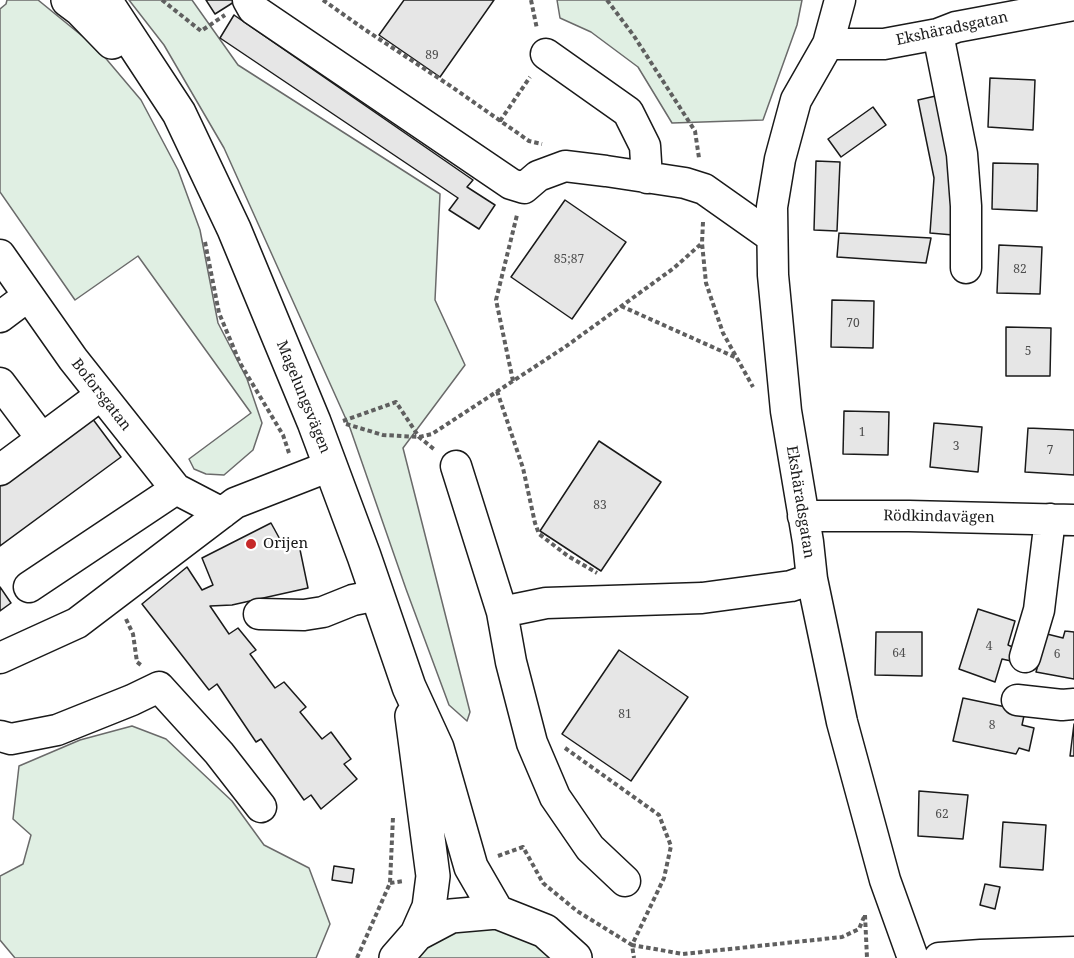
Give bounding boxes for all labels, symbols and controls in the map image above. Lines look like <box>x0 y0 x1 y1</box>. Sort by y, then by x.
street label: Ekshäradsgatan <box>894 8 1010 50</box>
house number: 89 <box>425 49 439 63</box>
house number: 85;87 <box>554 253 584 267</box>
house number: 82 <box>1013 263 1027 277</box>
house number: 70 <box>846 317 860 331</box>
street label: Magelungsvägen <box>272 338 334 456</box>
house number: 5 <box>1025 345 1031 359</box>
street label: Boforsgatan <box>67 355 135 435</box>
house number: 1 <box>859 426 865 440</box>
house number: 3 <box>953 440 959 454</box>
street label: Ekshäradsgatan <box>782 444 818 560</box>
house number: 7 <box>1047 444 1053 458</box>
house number: 83 <box>593 499 607 513</box>
street label: Rödkindavägen <box>883 507 995 527</box>
place label: Orijen <box>263 535 308 553</box>
marker: Orijen <box>244 537 258 551</box>
house number: 4 <box>986 640 992 654</box>
house number: 64 <box>892 647 906 661</box>
house number: 6 <box>1054 648 1060 662</box>
house number: 81 <box>618 708 632 722</box>
house number: 8 <box>989 719 995 733</box>
house number: 62 <box>935 808 949 822</box>

